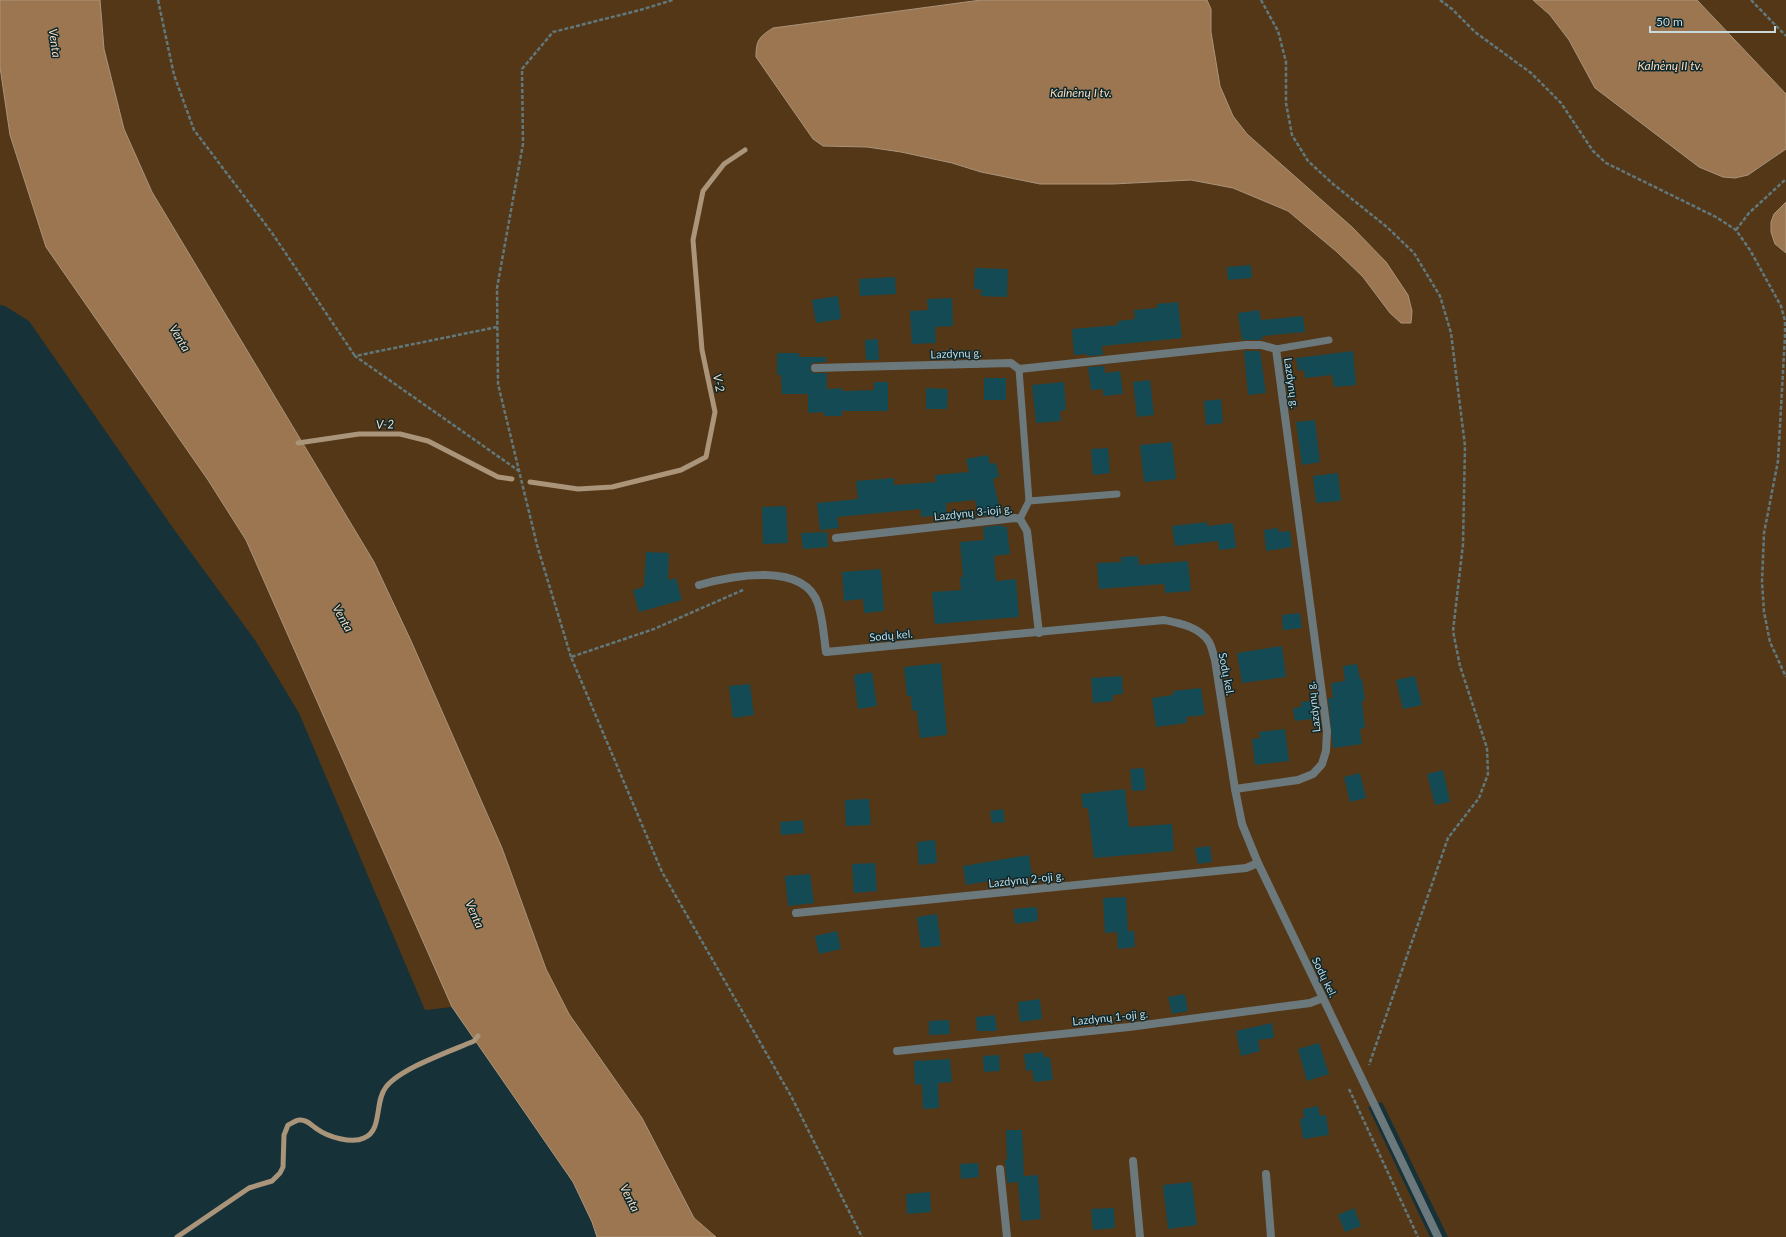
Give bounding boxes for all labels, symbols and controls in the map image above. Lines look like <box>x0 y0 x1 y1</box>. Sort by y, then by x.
scale bar <box>1650 8 1775 34</box>
text: 50 m <box>1656 14 1683 29</box>
water label: Venta <box>46 28 64 58</box>
water label: Kalnėnų II tv. <box>1637 58 1703 73</box>
water label: Kalnėnų I tv. <box>1050 85 1112 100</box>
water label: Venta <box>166 322 194 354</box>
street label: Lazdynų g. <box>930 346 982 360</box>
street label: Lazdynų g. <box>1282 357 1302 409</box>
water label: V-2 <box>710 372 728 394</box>
water label: V-2 <box>376 416 394 432</box>
street label: Lazdynų 3-ioji g. <box>933 501 1013 523</box>
water label: Venta <box>329 602 357 634</box>
street label: Sodų kel. <box>869 627 913 643</box>
street label: Sodų kel. <box>1216 651 1238 697</box>
street label: Lazdynų g. <box>1303 681 1323 733</box>
street label: Lazdynų 2-oji g. <box>988 869 1064 889</box>
water label: Venta <box>462 898 488 930</box>
street label: Sodų kel. <box>1310 955 1340 999</box>
street label: Lazdynų 1-oji g. <box>1072 1007 1148 1027</box>
water label: Venta <box>617 1182 643 1214</box>

